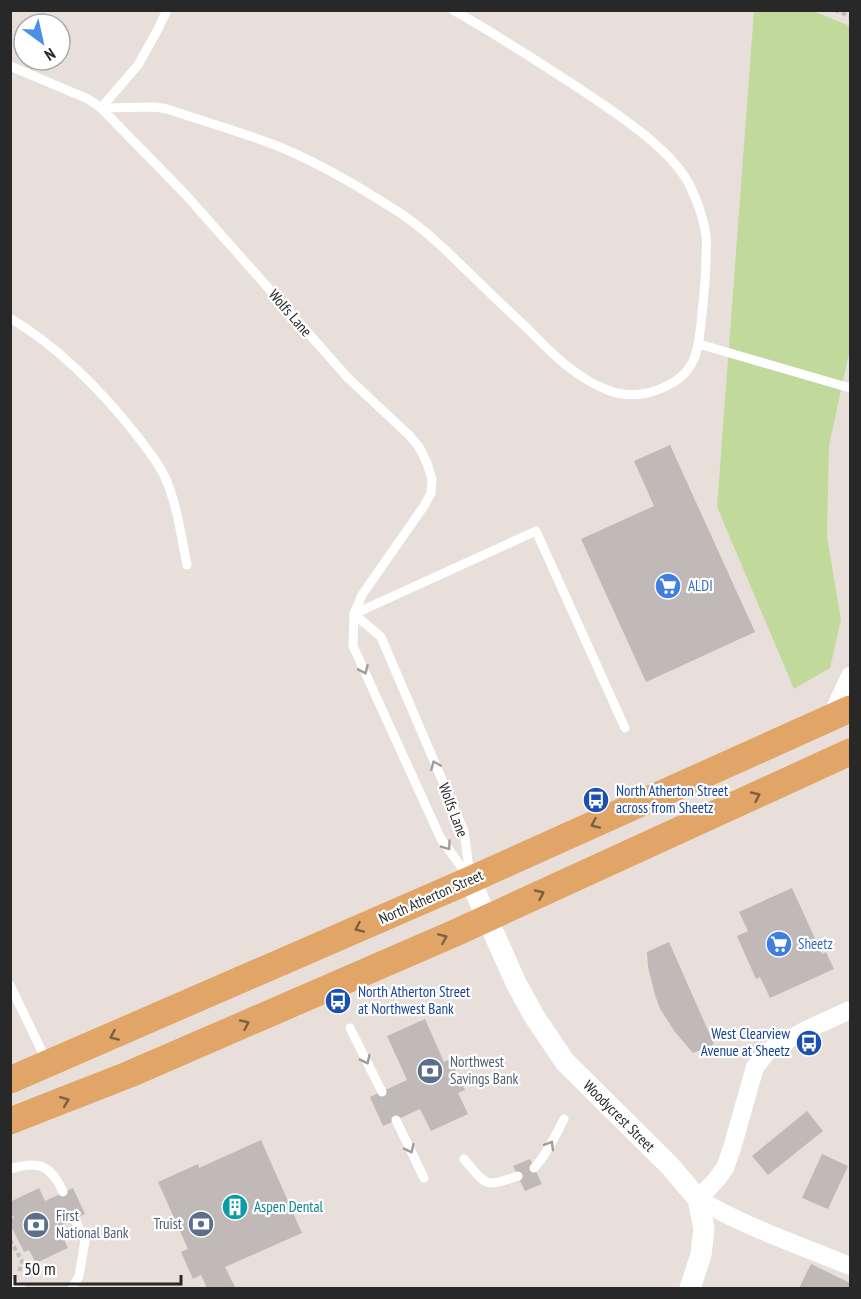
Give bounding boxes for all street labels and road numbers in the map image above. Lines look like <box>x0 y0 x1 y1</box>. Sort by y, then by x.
street label: Wolfs Lane <box>265 285 316 340</box>
street label: Wolfs Lane <box>434 780 472 840</box>
street label: North Atherton Street <box>376 865 486 928</box>
street label: Woodycrest Street <box>580 1076 659 1155</box>

